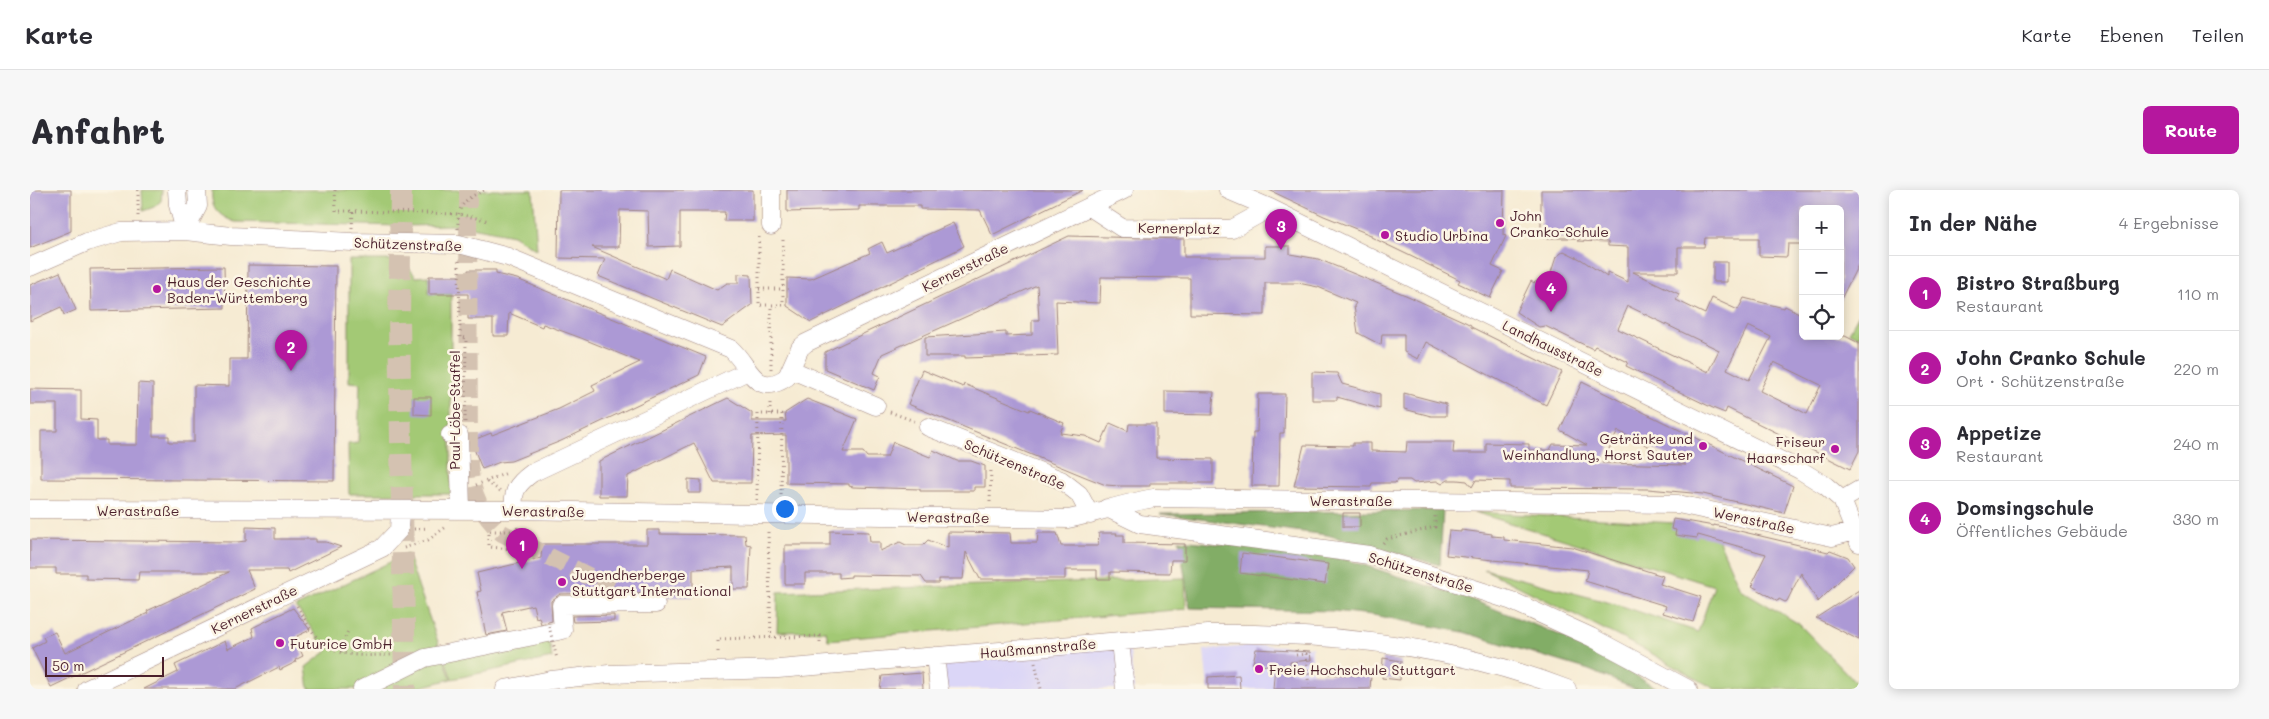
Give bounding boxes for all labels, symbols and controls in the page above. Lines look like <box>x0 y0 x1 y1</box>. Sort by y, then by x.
text: Karte <box>25 19 93 50</box>
text: Karte <box>2021 23 2072 47</box>
text: Ebenen <box>2100 23 2164 47</box>
text: Teilen <box>2192 23 2244 47</box>
button: Route <box>2143 106 2239 154</box>
text: Anfahrt <box>30 107 165 153</box>
map controls <box>1799 205 1844 340</box>
button: + <box>1799 205 1844 250</box>
place label: John Cranko-Schule <box>1510 206 1609 241</box>
pin: 3 <box>1265 209 1297 250</box>
text: In der Nähe <box>1909 209 2037 236</box>
text: 4 Ergebnisse <box>2119 212 2219 233</box>
marker: John Cranko-Schule <box>1494 217 1506 229</box>
street label: Kernerplatz <box>1138 218 1221 238</box>
place label: Studio Urbina <box>1395 226 1489 245</box>
marker: Studio Urbina <box>1379 229 1391 241</box>
street label: Schützenstraße <box>354 233 462 255</box>
street label: Kernerstraße <box>919 238 1011 296</box>
button: − <box>1799 250 1844 295</box>
text: Bistro Straßburg <box>1956 270 2120 295</box>
pin: 4 <box>1535 271 1567 312</box>
place label: Haus der Geschichte Baden-Württemberg <box>167 272 311 307</box>
marker: Haus der Geschichte Baden-Württemberg <box>151 283 163 295</box>
text: 1 <box>1921 283 1929 304</box>
text: 110 m <box>2177 283 2219 304</box>
button: locate <box>1799 295 1844 340</box>
text: Restaurant <box>1956 295 2044 316</box>
street label: Landhausstraße <box>1499 315 1607 381</box>
pin: 2 <box>275 330 307 371</box>
text: John Cranko Schule <box>1956 345 2146 370</box>
street label: Paul-Löbe-Staffel <box>445 350 464 470</box>
text: 2 <box>1921 358 1929 379</box>
text: 220 m <box>2173 358 2219 379</box>
text: Ort · Schützenstraße <box>1956 370 2125 391</box>
text: Appetize <box>1956 420 2041 445</box>
place label: Getränke und Weinhandlung, Horst Sauter <box>1502 429 1693 464</box>
place label: Friseur Haarscharf <box>1746 432 1826 467</box>
text: 3 <box>1920 433 1930 454</box>
text: 240 m <box>2173 433 2219 454</box>
street label: Schützenstraße <box>961 434 1069 494</box>
marker: Getränke und Weinhandlung, Horst Sauter <box>1697 440 1709 452</box>
marker: Friseur Haarscharf <box>1829 443 1841 455</box>
text: Restaurant <box>1956 445 2044 466</box>
street label: Werastraße <box>1310 491 1392 510</box>
text: Domsingschule <box>1956 495 2094 520</box>
your location <box>772 496 798 522</box>
street label: Werastraße <box>97 501 179 520</box>
street label: Werastraße <box>501 501 585 521</box>
street label: Werastraße <box>1711 502 1797 538</box>
street label: Werastraße <box>906 507 990 527</box>
text: 4 <box>1920 508 1930 529</box>
text: 330 m <box>2173 508 2219 529</box>
text: Öffentliches Gebäude <box>1956 520 2128 541</box>
pin: 1 <box>506 528 538 569</box>
street label: Schützenstraße <box>1366 547 1476 597</box>
place label: Jugendherberge Stuttgart International <box>572 565 732 600</box>
marker: Jugendherberge Stuttgart International <box>556 576 568 588</box>
street label: Kernerstraße <box>208 580 300 638</box>
street label: Haußmannstraße <box>979 633 1097 663</box>
place label: Futurice GmbH <box>290 634 392 653</box>
marker: Futurice GmbH <box>274 637 286 649</box>
scale bar <box>45 654 164 677</box>
text: 50 m <box>52 656 84 675</box>
place label: Freie Hochschule Stuttgart <box>1269 660 1456 679</box>
marker: Freie Hochschule Stuttgart <box>1253 663 1265 675</box>

